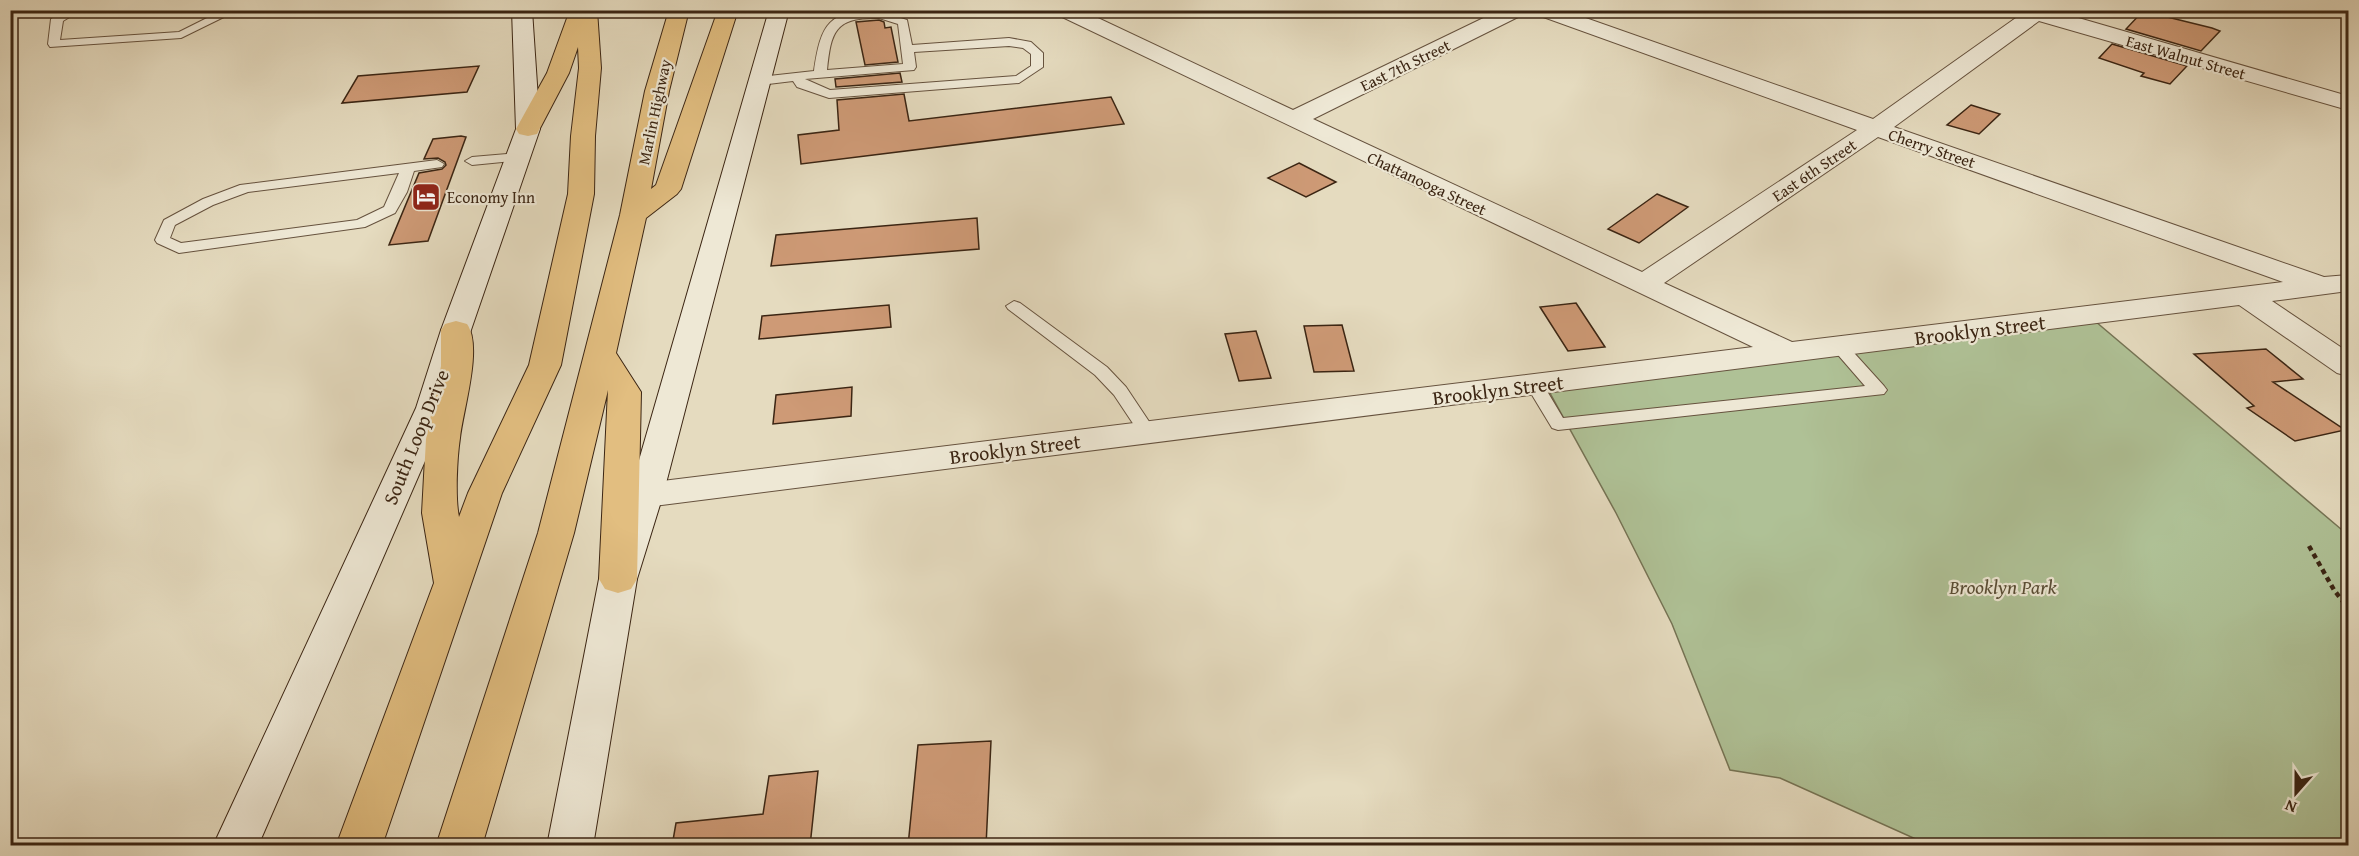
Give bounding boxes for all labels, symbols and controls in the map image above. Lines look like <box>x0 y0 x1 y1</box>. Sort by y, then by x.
street label: East Walnut Street <box>2123 28 2249 86</box>
street label: East 7th Street <box>1356 33 1454 97</box>
street label: Marlin Highway <box>631 57 677 167</box>
street label: Cherry Street <box>1885 122 1979 174</box>
street label: East 6th Street <box>1767 133 1861 207</box>
street label: Chattanooga Street <box>1364 145 1491 221</box>
hotel icon: Economy Inn <box>410 181 442 213</box>
place label: Economy Inn <box>447 185 535 209</box>
street label: Brooklyn Street <box>1913 307 2047 352</box>
street label: South Loop Drive <box>375 365 456 509</box>
street label: Brooklyn Street <box>1431 367 1565 412</box>
street label: Brooklyn Street <box>948 426 1082 471</box>
park label: Brooklyn Park <box>1948 572 2058 601</box>
north arrow <box>2266 763 2326 823</box>
text: N <box>2281 794 2300 820</box>

